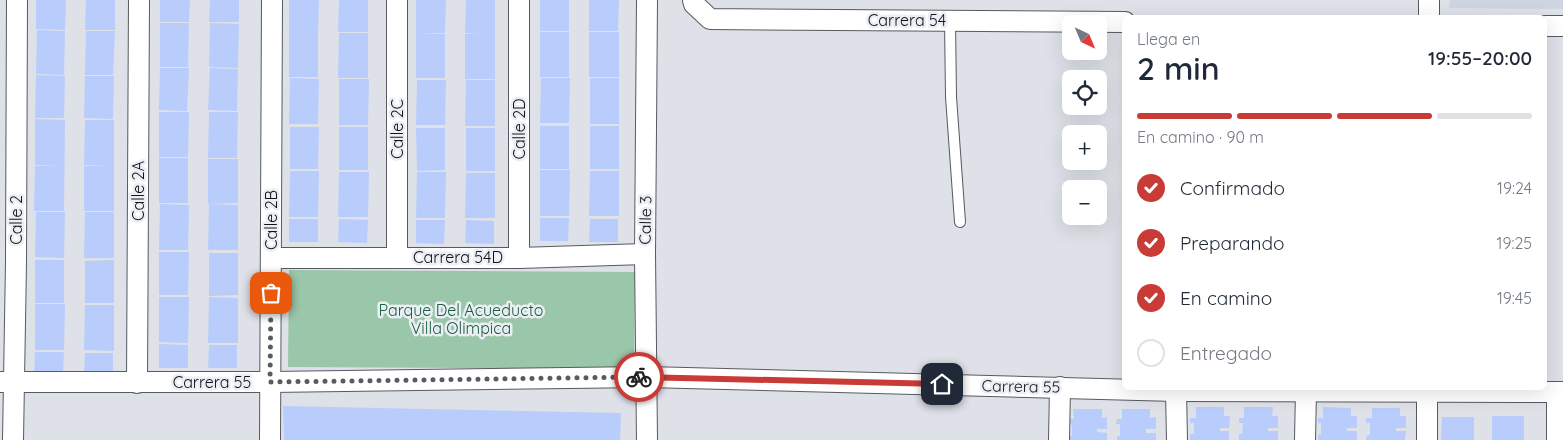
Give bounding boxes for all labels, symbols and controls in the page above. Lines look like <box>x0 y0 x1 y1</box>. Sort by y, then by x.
street label: Carrera 54 <box>868 10 946 30</box>
north arrow <box>1062 15 1108 60</box>
map controls <box>1062 15 1107 225</box>
text: Llega en <box>1137 29 1200 49</box>
text: 19:55–20:00 <box>1428 46 1532 70</box>
text: 2 min <box>1137 48 1220 88</box>
button: locate <box>1062 70 1107 115</box>
street label: Calle 2D <box>509 98 529 160</box>
street label: Calle 2C <box>387 99 407 159</box>
button: + <box>1062 125 1107 170</box>
text: En camino · 90 m <box>1137 127 1264 147</box>
street label: Calle 2A <box>128 161 148 221</box>
icon: check <box>1137 174 1165 202</box>
text: Confirmado <box>1180 176 1285 200</box>
text: 19:24 <box>1497 178 1532 198</box>
button: − <box>1062 180 1107 225</box>
street label: Calle 2B <box>261 190 281 250</box>
street label: Calle 2 <box>6 195 26 245</box>
street label: Calle 3 <box>635 195 655 245</box>
icon: check <box>1137 229 1165 257</box>
text: Preparando <box>1180 231 1285 255</box>
text: 19:25 <box>1497 233 1532 253</box>
street label: Carrera 54D <box>413 247 503 267</box>
pin <box>250 272 292 314</box>
icon: bag <box>257 279 285 307</box>
icon: check <box>1137 284 1165 312</box>
text: En camino <box>1180 286 1272 310</box>
text: 19:45 <box>1497 288 1532 308</box>
park label: Parque Del Acueducto Villa Olimpica <box>378 300 544 338</box>
text: Entregado <box>1180 341 1272 365</box>
courier <box>614 352 664 402</box>
icon: bike <box>625 363 653 391</box>
pin <box>921 363 963 405</box>
icon: home <box>928 370 956 398</box>
street label: Carrera 55 <box>173 372 251 392</box>
street label: Carrera 55 <box>982 375 1060 397</box>

